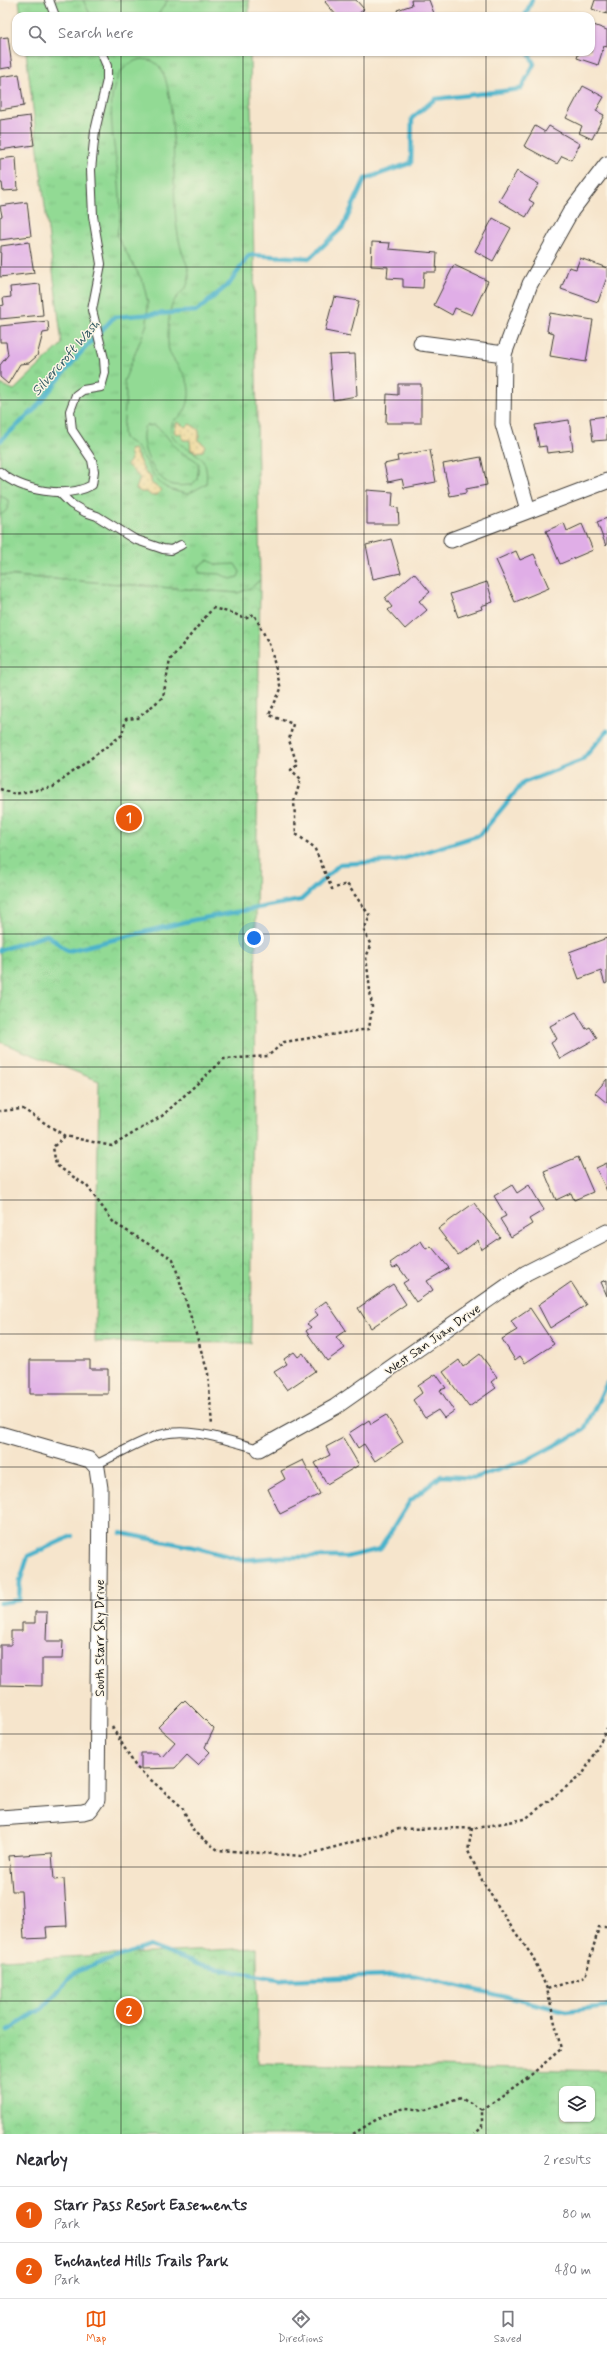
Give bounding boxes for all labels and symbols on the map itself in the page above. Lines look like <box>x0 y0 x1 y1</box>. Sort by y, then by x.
water label: Silvercroft Wash <box>28 315 104 400</box>
pin: 1 <box>116 803 142 833</box>
your location <box>244 928 264 948</box>
street label: West San Juan Drive <box>381 1301 484 1380</box>
street label: South Starr Sky Drive <box>92 1579 109 1697</box>
pin: 2 <box>116 1996 142 2026</box>

